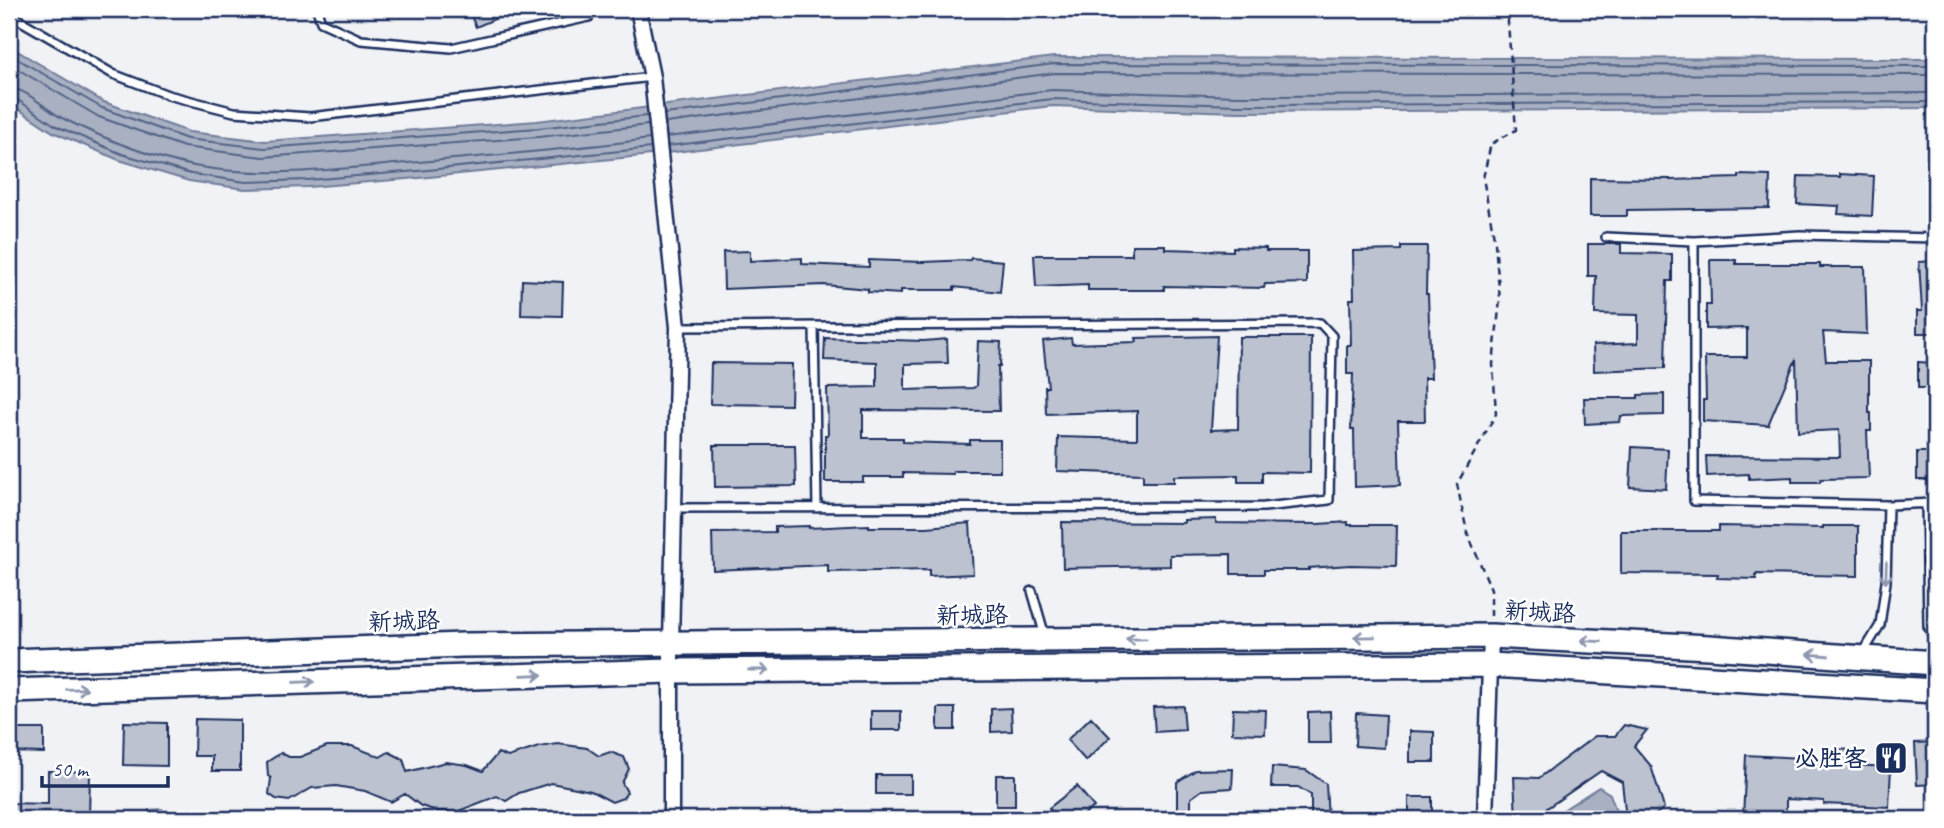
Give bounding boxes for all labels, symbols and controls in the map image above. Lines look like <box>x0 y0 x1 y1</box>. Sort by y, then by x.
one-way arrow <box>1879 561 1892 584</box>
street label: 新城路 <box>1503 595 1577 629</box>
street label: 新城路 <box>936 599 1008 631</box>
street label: 新城路 <box>367 605 441 637</box>
one-way arrow <box>1353 631 1376 644</box>
one-way arrow <box>1125 633 1148 646</box>
one-way arrow <box>1580 634 1603 647</box>
one-way arrow <box>1807 648 1830 661</box>
one-way arrow <box>747 663 770 677</box>
one-way arrow <box>520 668 543 682</box>
one-way arrow <box>293 676 316 689</box>
one-way arrow <box>65 683 88 696</box>
restaurant icon: 必胜客 <box>1872 739 1910 777</box>
place label: 必胜客 <box>1795 743 1867 773</box>
scale bar <box>42 744 168 788</box>
text: 50 m <box>52 756 90 782</box>

